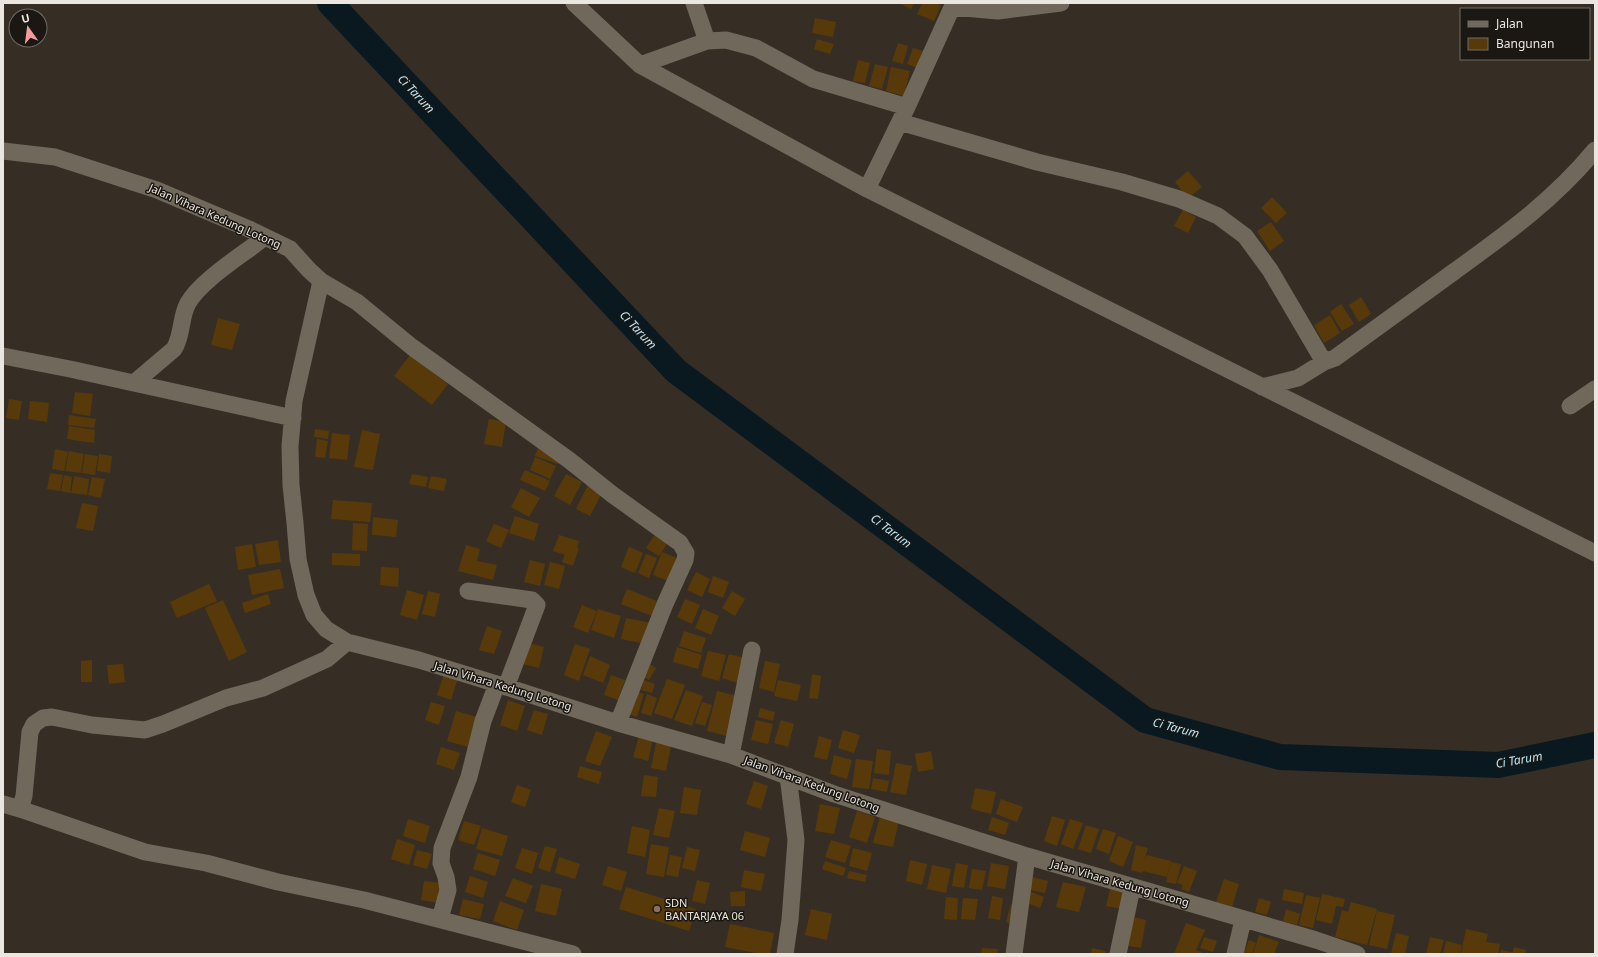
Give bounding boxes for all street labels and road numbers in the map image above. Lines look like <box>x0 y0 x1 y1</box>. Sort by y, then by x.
street label: Jalan Vihara Kedung Lotong <box>146 179 284 252</box>
street label: Jalan Vihara Kedung Lotong <box>432 657 574 714</box>
street label: Jalan Vihara Kedung Lotong <box>741 752 882 815</box>
street label: Jalan Vihara Kedung Lotong <box>1048 855 1191 909</box>

